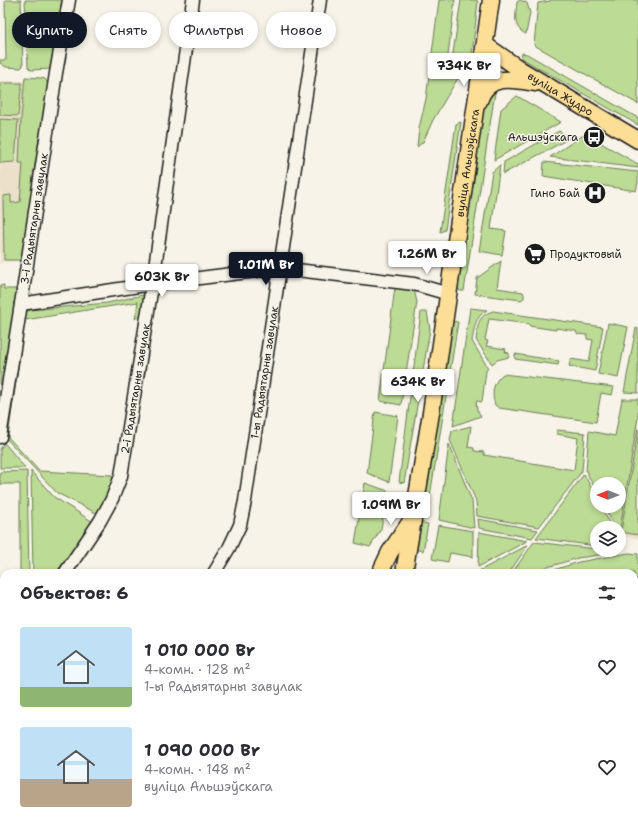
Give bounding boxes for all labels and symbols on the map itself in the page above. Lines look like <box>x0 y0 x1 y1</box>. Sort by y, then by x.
pin: 734K Br <box>427 53 501 87</box>
street label: вуліца Жудро <box>525 69 596 120</box>
street label: вуліца Альшэўскага <box>453 108 483 218</box>
bus stop icon: Альшэўскага <box>581 124 607 150</box>
place label: Альшэўскага <box>508 130 578 145</box>
street label: 3-і Радыятарны завулак <box>17 152 52 285</box>
hospital icon: Гино Бай <box>582 180 608 206</box>
place label: Гино Бай <box>530 186 580 201</box>
pin: 1.26M Br <box>386 241 468 275</box>
supermarket icon: Продуктовый <box>522 241 548 267</box>
place label: Продуктовый <box>550 247 622 262</box>
pin: 1.01M Br <box>225 252 307 286</box>
pin: 603K Br <box>125 264 199 298</box>
street label: 1-ы Радыятарны завулак <box>247 305 282 440</box>
street label: 2-і Радыятарны завулак <box>118 322 154 455</box>
pin: 634K Br <box>381 369 455 403</box>
north arrow <box>590 477 626 513</box>
pin: 1.09M Br <box>350 492 432 526</box>

